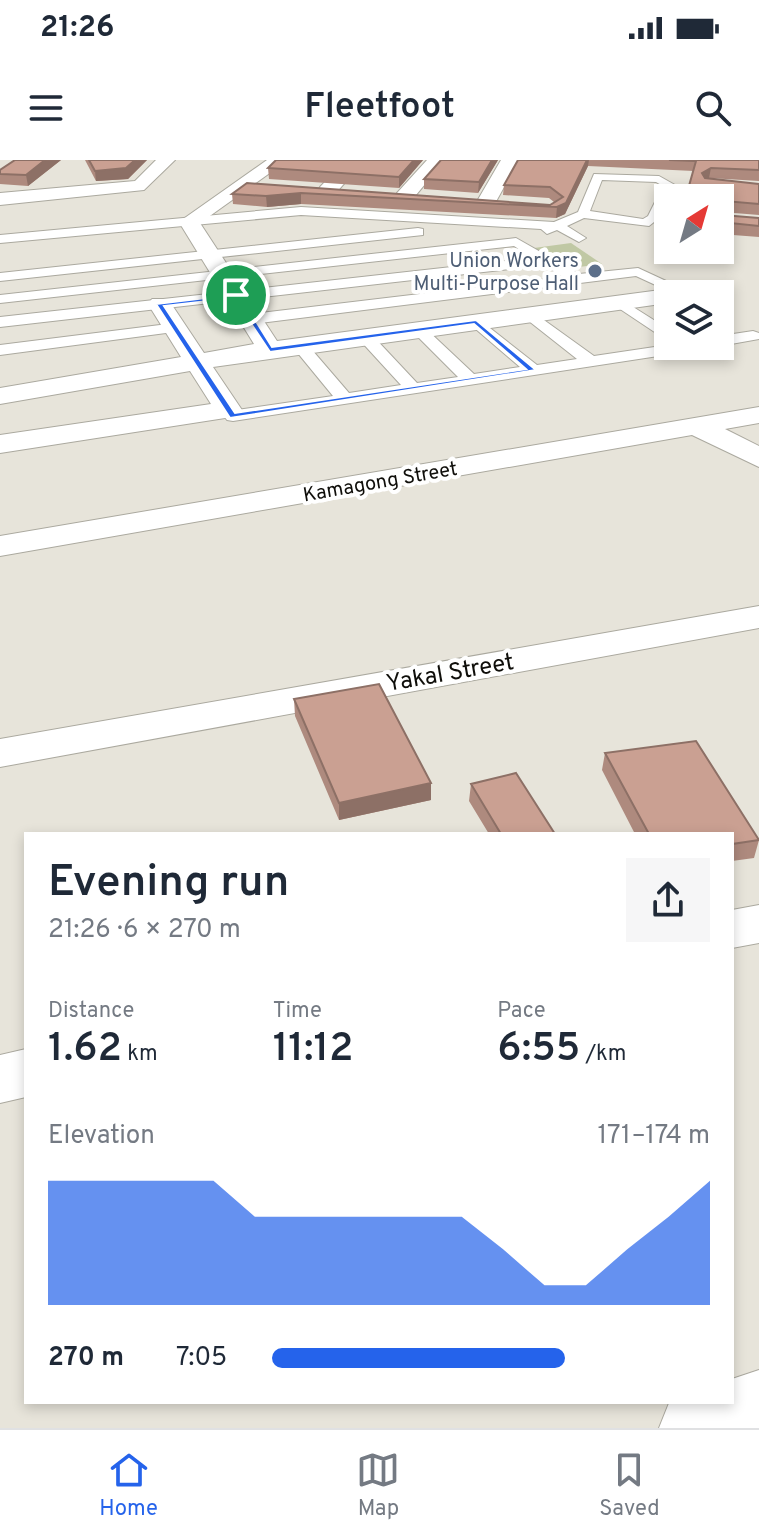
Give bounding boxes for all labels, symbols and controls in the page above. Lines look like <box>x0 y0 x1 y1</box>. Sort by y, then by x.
text: 21:26 <box>40 10 114 47</box>
text: Fleetfoot <box>304 85 455 131</box>
icon: menu <box>24 86 68 130</box>
icon: search <box>691 86 735 130</box>
north arrow <box>654 184 734 264</box>
map controls <box>654 184 734 360</box>
place label: Union Workers Multi-Purpose Hall <box>413 249 579 298</box>
pin <box>202 261 270 329</box>
marker: Union Workers Multi-Purpose Hall <box>586 262 604 280</box>
icon: arrive <box>214 273 258 317</box>
button: layers <box>654 280 734 360</box>
street label: Kamagong Street <box>301 457 460 509</box>
street label: Yakal Street <box>384 648 517 700</box>
text: Evening run <box>48 856 289 912</box>
button: share <box>626 858 710 942</box>
text: 21:26 · 6 × 270 m <box>48 914 241 947</box>
text: Distance <box>48 998 134 1025</box>
text: Time <box>273 998 322 1025</box>
text: Pace <box>497 998 546 1025</box>
text: 1.62 <box>48 1025 122 1075</box>
text: 11:12 <box>273 1025 354 1075</box>
text: 6:55 <box>497 1025 580 1075</box>
text: km <box>122 1041 158 1068</box>
text: /km <box>580 1041 626 1068</box>
text: Elevation <box>48 1120 155 1153</box>
text: 171–174 m <box>597 1120 710 1153</box>
text: 270 m <box>48 1342 124 1375</box>
text: 7:05 <box>176 1342 227 1375</box>
tab: Home <box>99 1448 158 1523</box>
tab: Map <box>356 1448 400 1523</box>
tab: Saved <box>599 1448 660 1523</box>

